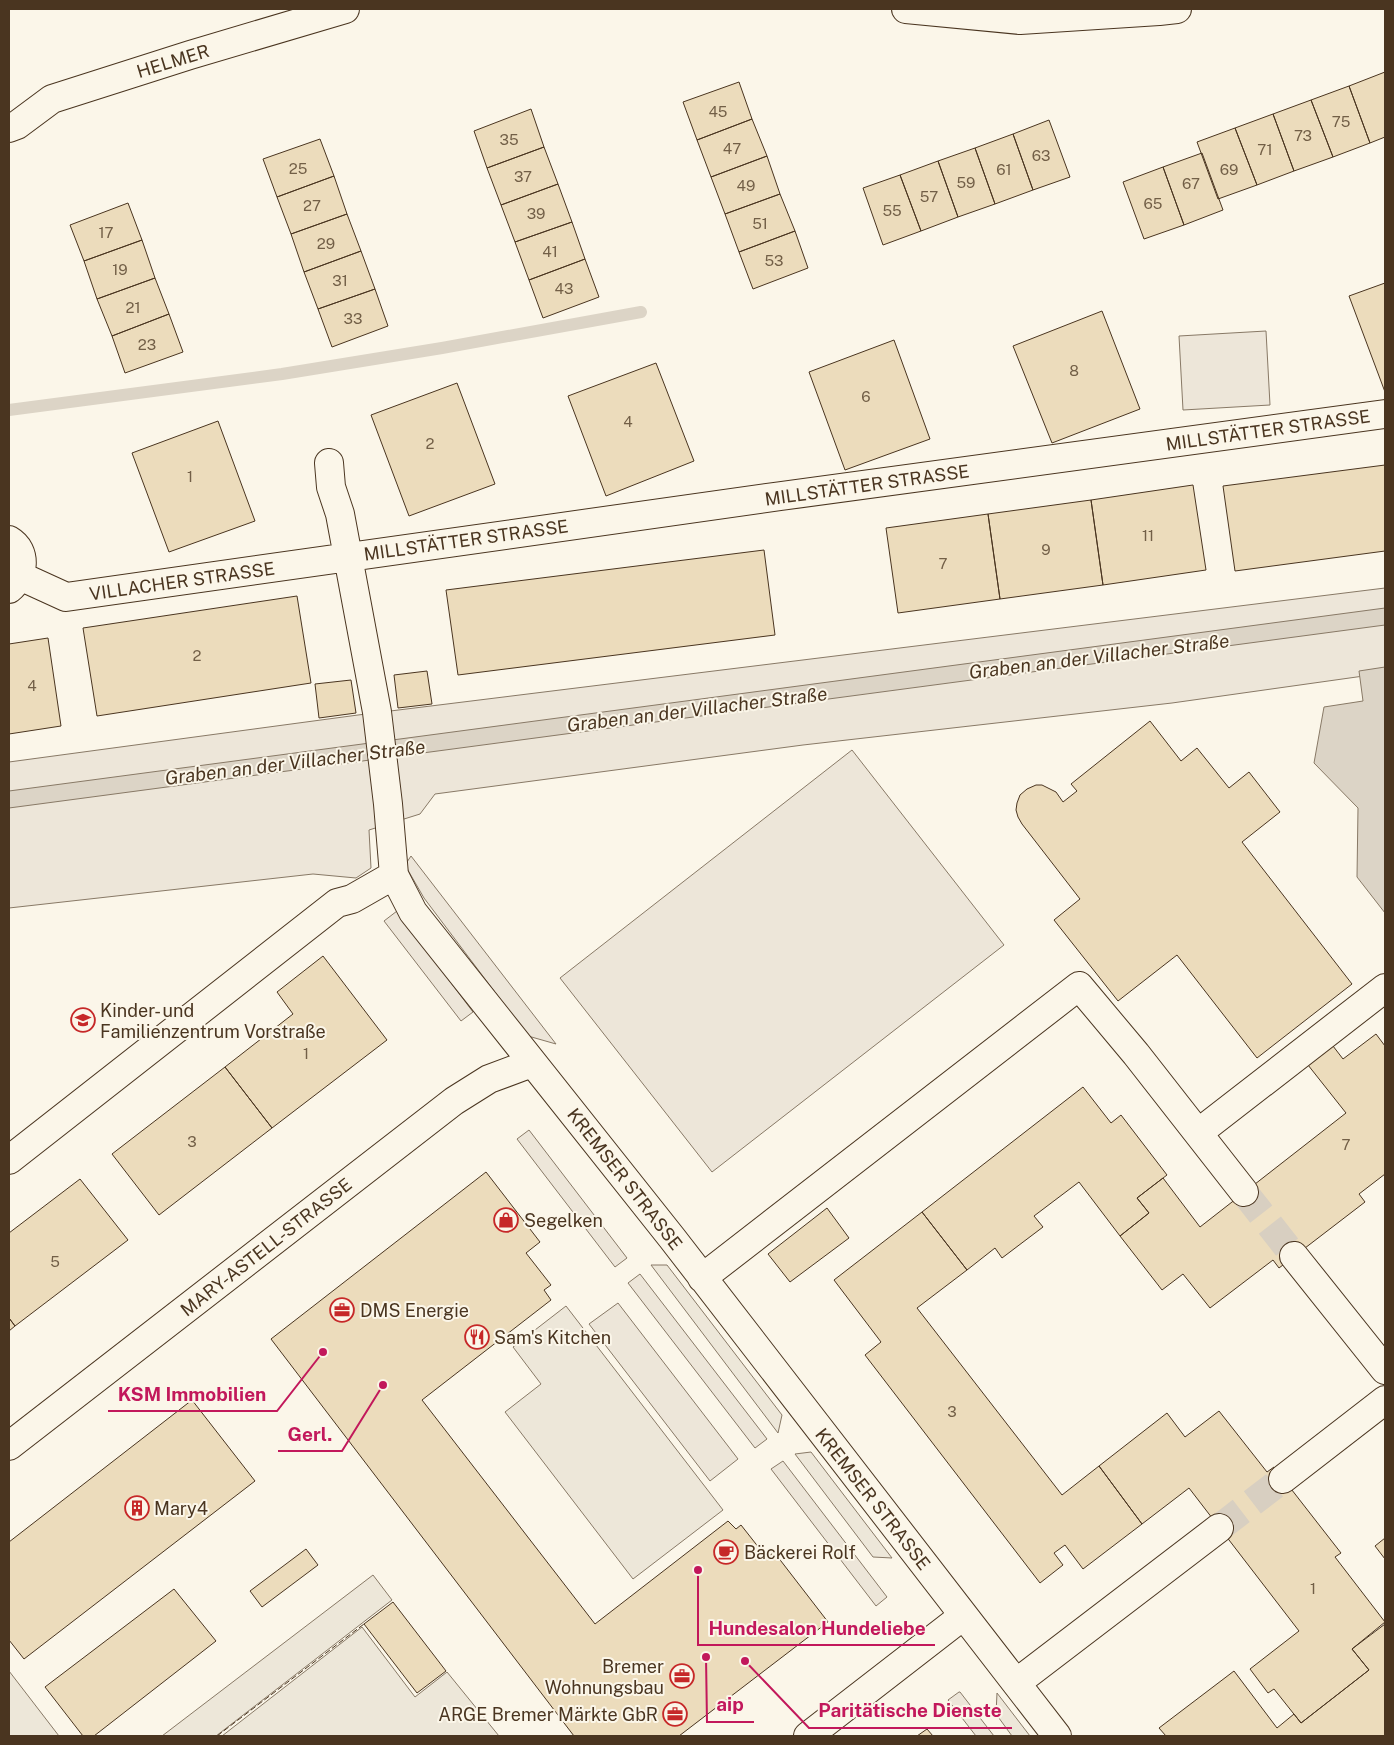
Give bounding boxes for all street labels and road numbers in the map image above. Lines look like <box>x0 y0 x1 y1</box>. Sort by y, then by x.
street label: HELMER <box>134 40 212 82</box>
street label: MILLSTÄTTER STRASSE <box>1164 404 1372 455</box>
street label: MILLSTÄTTER STRASSE <box>763 459 971 510</box>
street label: MILLSTÄTTER STRASSE <box>362 514 570 565</box>
street label: VILLACHER STRASSE <box>88 558 276 604</box>
street label: KREMSER STRASSE <box>563 1104 687 1254</box>
street label: MARY-ASTELL-STRASSE <box>176 1174 356 1320</box>
street label: KREMSER STRASSE <box>811 1424 935 1574</box>

